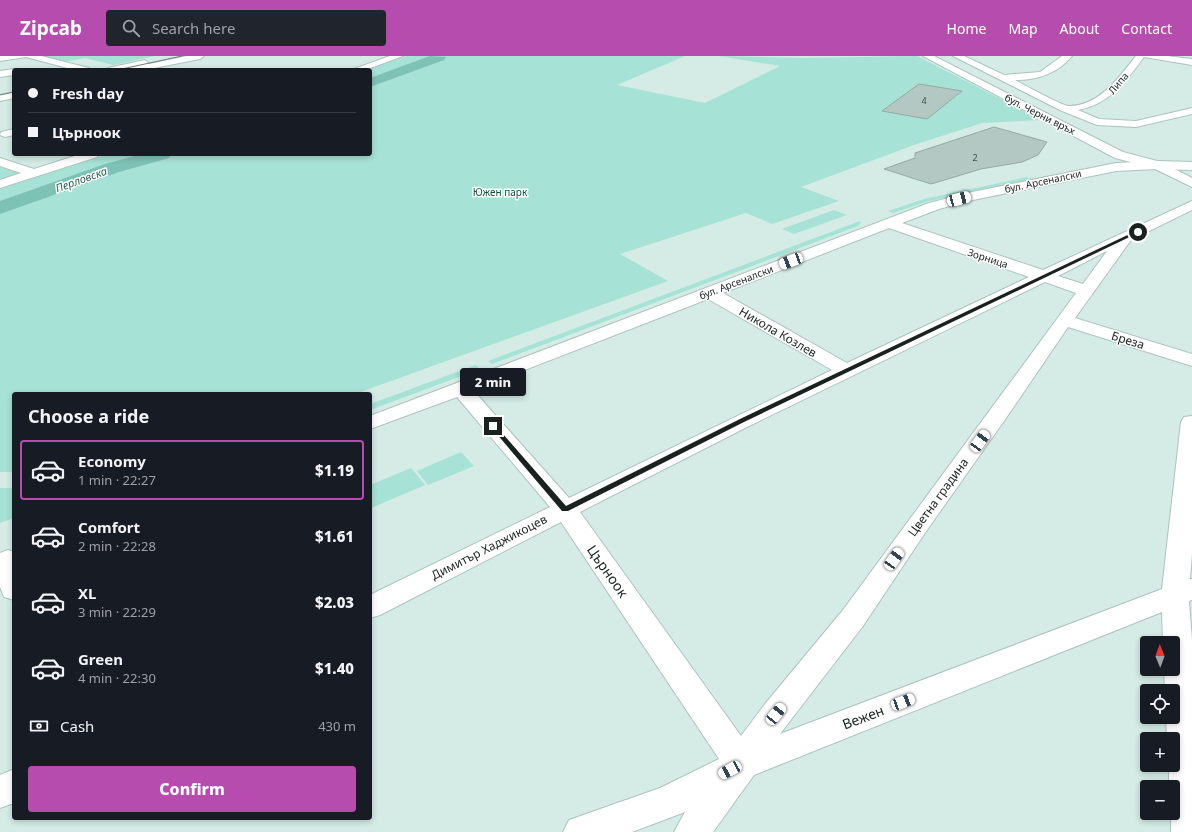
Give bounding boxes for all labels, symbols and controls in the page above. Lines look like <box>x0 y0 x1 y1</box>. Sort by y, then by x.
search box <box>106 10 386 46</box>
text: Zipcab <box>20 15 82 41</box>
icon: search <box>120 17 142 39</box>
text: Search here <box>152 18 235 38</box>
text: Home <box>947 19 986 38</box>
text: Map <box>1008 19 1038 38</box>
text: About <box>1060 19 1099 38</box>
text: Contact <box>1121 19 1172 38</box>
street label: Липа <box>1105 69 1131 97</box>
text: Fresh day <box>52 83 124 103</box>
street label: бул. Черни връх <box>1002 90 1078 138</box>
house number: 4 <box>921 94 927 107</box>
text: Църноок <box>52 122 121 142</box>
house number: 2 <box>972 151 978 164</box>
water label: Перловска <box>53 163 109 195</box>
street label: бул. Арсеналски <box>1003 166 1083 196</box>
park label: Южен парк <box>473 185 528 199</box>
car <box>946 190 972 208</box>
route start <box>1129 223 1147 241</box>
street label: Зорница <box>966 245 1010 271</box>
car <box>778 251 804 271</box>
street label: бул. Арсеналски <box>697 261 775 303</box>
street label: Никола Козлев <box>736 303 820 361</box>
street label: Бреза <box>1109 327 1147 353</box>
callout: 2 min <box>460 368 526 396</box>
text: 2 min <box>475 373 511 391</box>
text: Choose a ride <box>28 404 149 428</box>
route end <box>484 417 502 435</box>
car <box>968 428 992 454</box>
text: Economy <box>78 451 146 471</box>
icon: car <box>30 452 66 488</box>
street label: Цветна градина <box>904 454 972 540</box>
text: $1.19 <box>315 460 354 480</box>
text: 1 min · 22:27 <box>78 471 156 489</box>
street label: Димитър Хаджикоцев <box>428 510 550 584</box>
text: Comfort <box>78 517 140 537</box>
icon: car <box>30 518 66 554</box>
text: $1.61 <box>315 526 354 546</box>
text: 2 min · 22:28 <box>78 537 156 555</box>
street label: Църноок <box>583 541 633 602</box>
car <box>882 546 906 572</box>
text: XL <box>78 583 96 603</box>
icon: car <box>30 584 66 620</box>
text: $2.03 <box>315 592 354 612</box>
text: 3 min · 22:29 <box>78 603 156 621</box>
north arrow <box>1140 636 1180 676</box>
map controls <box>1140 636 1180 820</box>
text: Green <box>78 649 123 669</box>
icon: car <box>30 650 66 686</box>
text: $1.40 <box>315 658 354 678</box>
text: 4 min · 22:30 <box>78 669 156 687</box>
button: locate <box>1140 684 1180 724</box>
car <box>890 692 916 712</box>
street label: Вежен <box>839 700 887 734</box>
car <box>764 701 788 727</box>
icon: cash <box>28 715 50 737</box>
text: Cash <box>60 716 94 736</box>
text: 430 m <box>318 717 356 735</box>
button: + <box>1140 732 1180 772</box>
car <box>717 759 743 781</box>
button: Confirm <box>28 766 356 812</box>
button: − <box>1140 780 1180 820</box>

